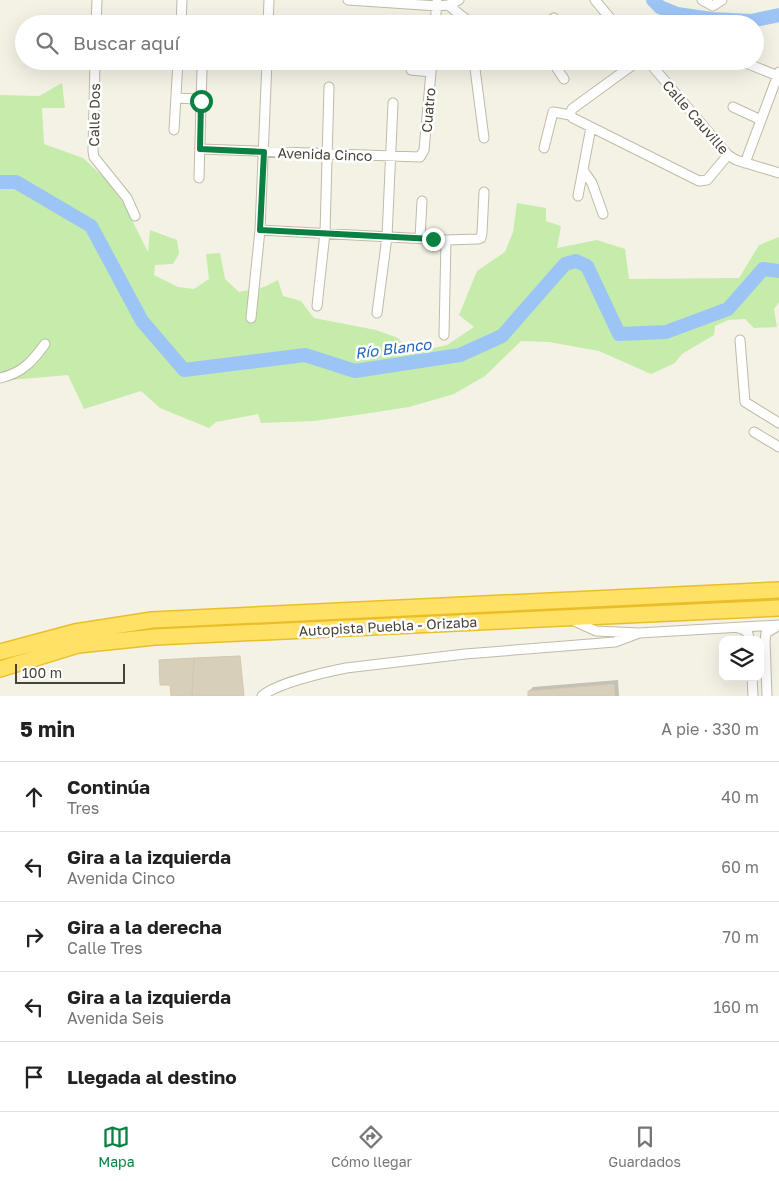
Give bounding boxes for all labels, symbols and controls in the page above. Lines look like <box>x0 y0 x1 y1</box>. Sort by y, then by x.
search box <box>15 15 764 70</box>
icon: search <box>33 29 61 57</box>
text: Buscar aquí <box>73 31 180 54</box>
street label: Calle Cauville <box>659 77 733 157</box>
street label: Calle Dos <box>85 83 103 147</box>
street label: Cuatro <box>418 87 438 133</box>
route start <box>190 90 213 113</box>
street label: Avenida Cinco <box>277 144 373 164</box>
route end <box>422 228 445 251</box>
water label: Río Blanco <box>354 334 433 362</box>
street label: Autopista Puebla - Orizaba <box>298 613 478 639</box>
map controls <box>719 636 764 681</box>
button: layers <box>719 636 764 681</box>
scale bar <box>15 661 125 684</box>
text: 100 m <box>22 664 62 681</box>
text: 5 min <box>20 716 75 742</box>
text: A pie · 330 m <box>661 719 759 739</box>
text: Continúa <box>67 775 150 798</box>
icon: ahead <box>20 783 48 811</box>
text: 40 m <box>721 787 759 807</box>
text: Tres <box>67 798 99 818</box>
text: Gira a la izquierda <box>67 845 231 868</box>
icon: left <box>20 853 48 881</box>
text: 60 m <box>721 857 759 877</box>
text: Avenida Cinco <box>67 868 175 888</box>
text: Gira a la derecha <box>67 915 222 938</box>
icon: right <box>20 923 48 951</box>
text: 70 m <box>722 927 759 947</box>
text: Calle Tres <box>67 938 143 958</box>
text: Gira a la izquierda <box>67 985 231 1008</box>
icon: left <box>20 993 48 1021</box>
text: 160 m <box>713 997 759 1017</box>
text: Avenida Seis <box>67 1008 164 1028</box>
icon: arrive <box>20 1063 48 1091</box>
text: Llegada al destino <box>67 1065 237 1088</box>
tab: Mapa <box>98 1123 135 1170</box>
tab: Cómo llegar <box>331 1123 412 1170</box>
tab: Guardados <box>608 1123 681 1170</box>

